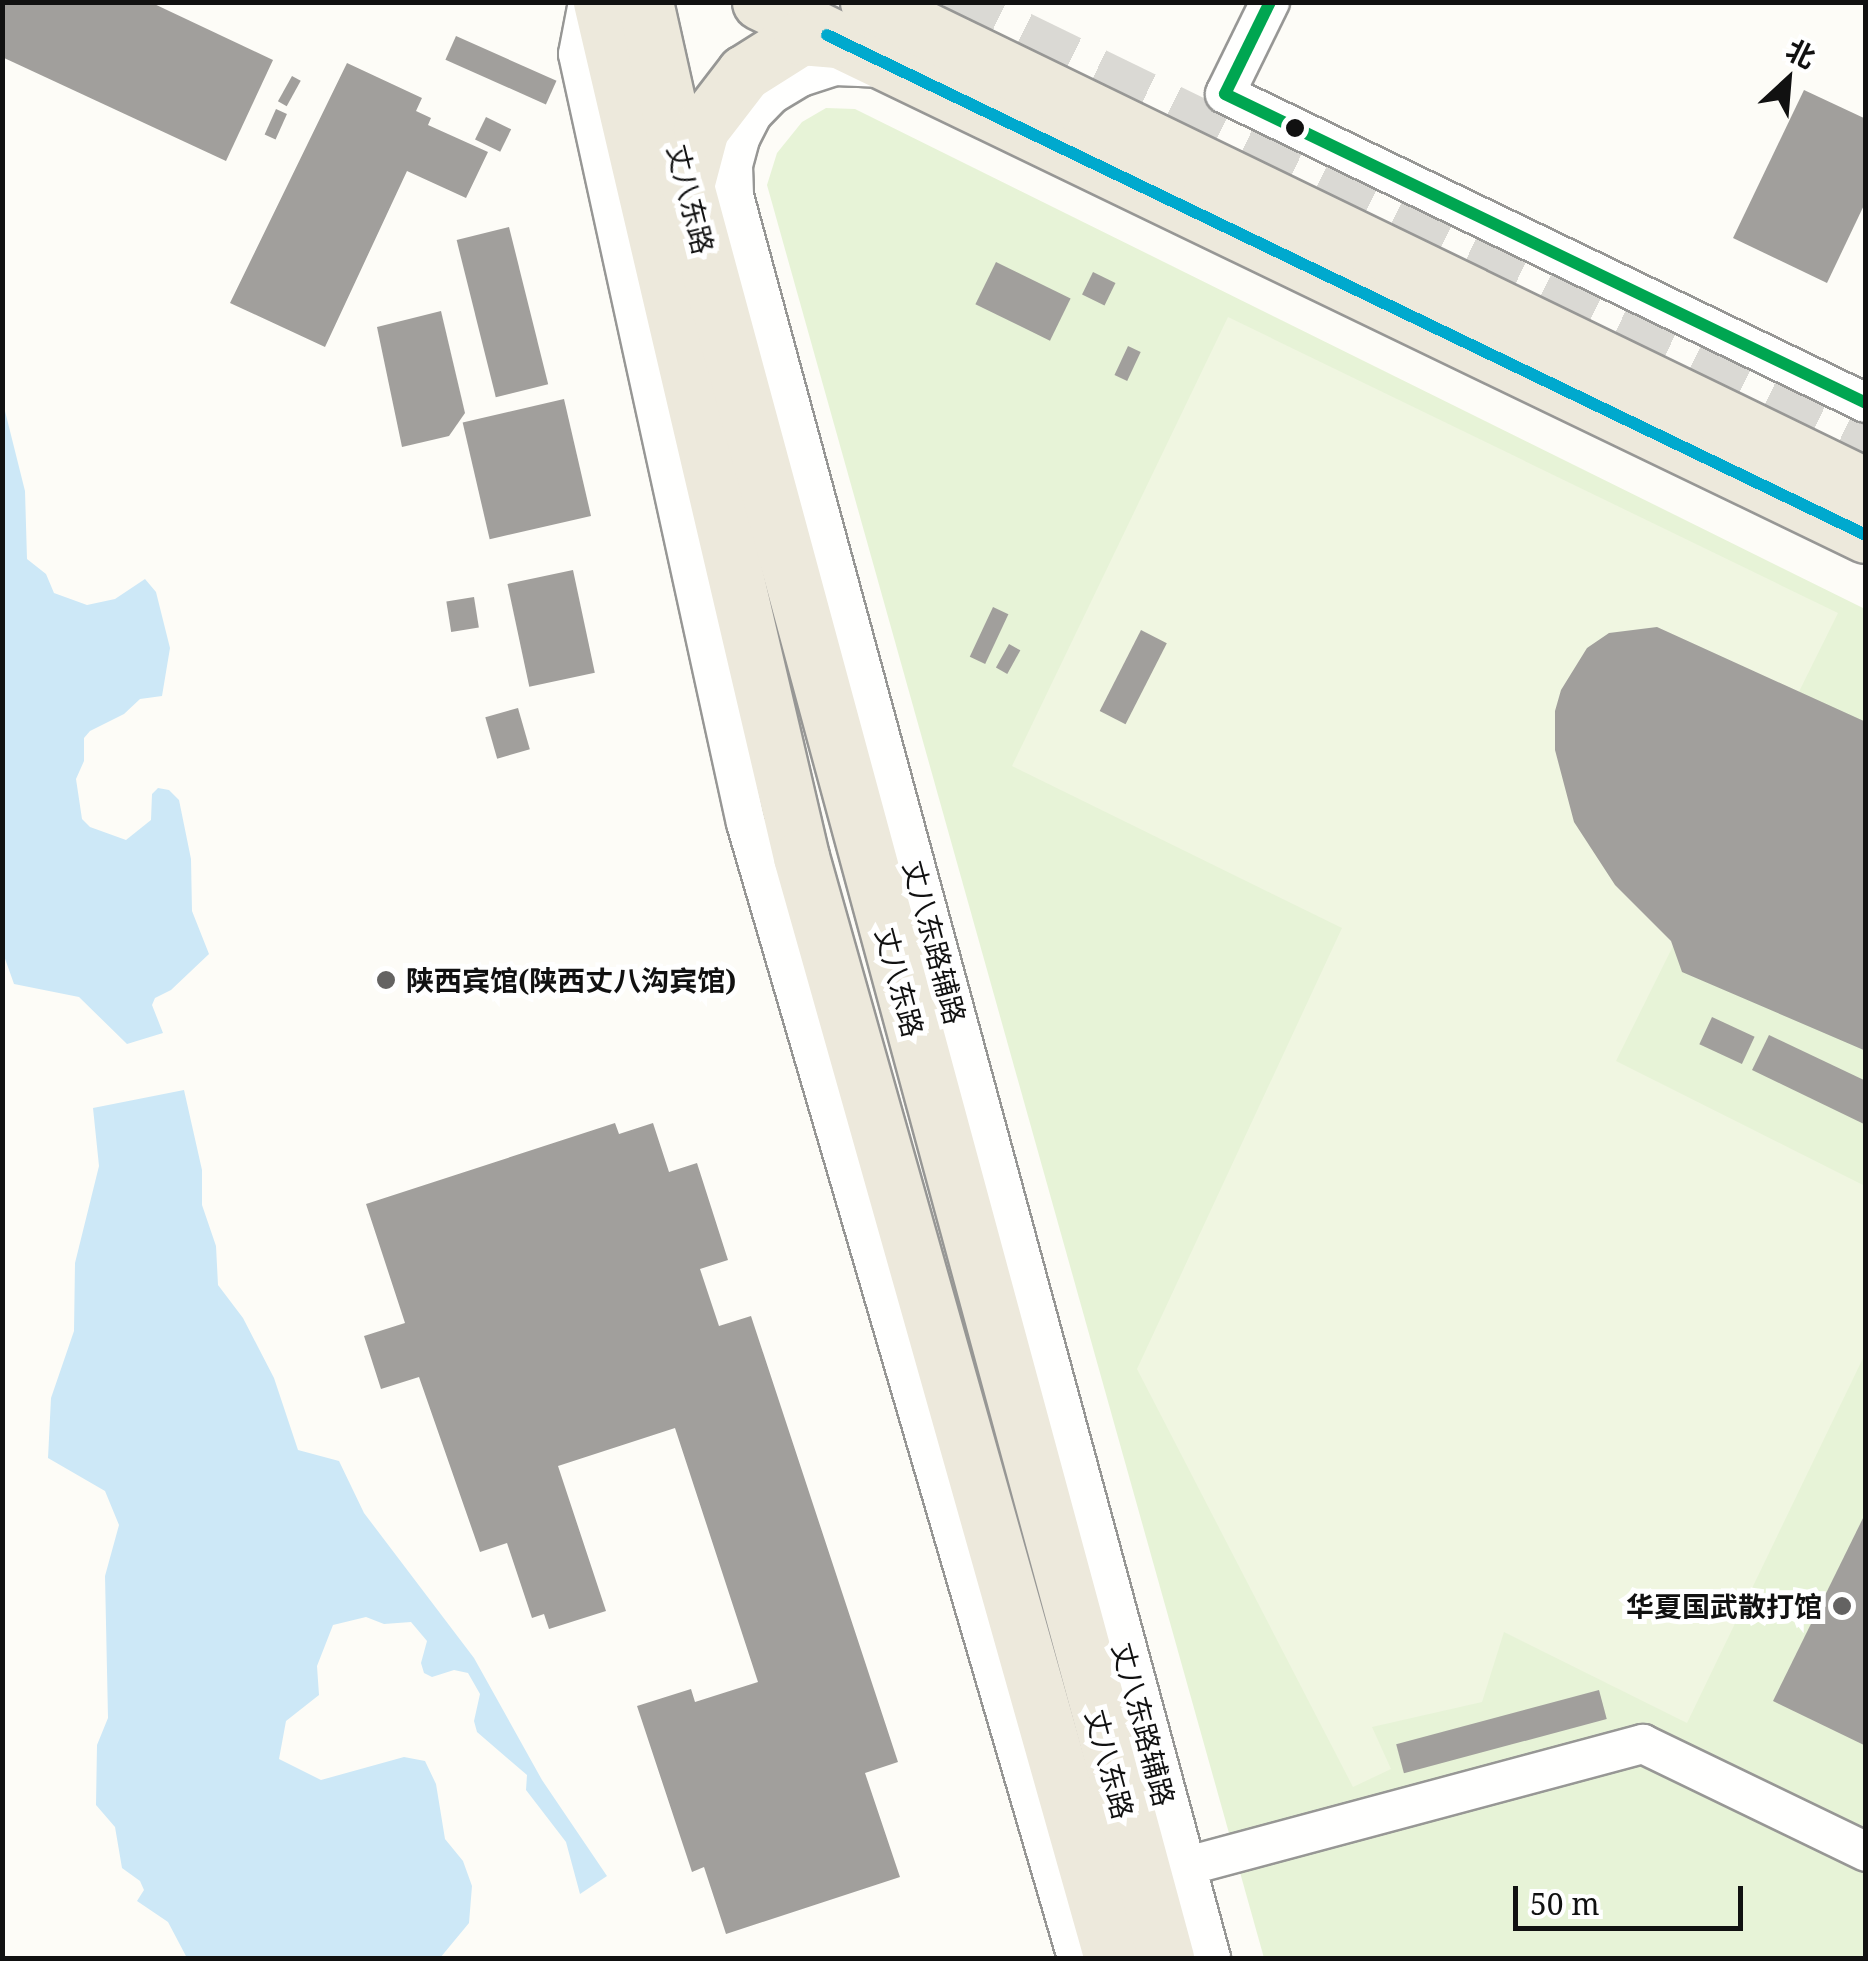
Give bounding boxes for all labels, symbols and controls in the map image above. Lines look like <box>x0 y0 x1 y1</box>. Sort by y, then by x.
north arrow <box>1738 30 1838 130</box>
text: 北 <box>1780 30 1822 76</box>
unlabelled marker <box>1285 118 1305 138</box>
street label: 丈八东路 <box>661 141 721 257</box>
street label: 丈八东路辅路 <box>897 857 973 1027</box>
street label: 丈八东路 <box>869 924 931 1040</box>
place label: 陕西宾馆(陕西丈八沟宾馆) <box>406 963 736 997</box>
marker: 陕西宾馆(陕西丈八沟宾馆) <box>375 969 397 991</box>
place label: 华夏国武散打馆 <box>1626 1589 1822 1623</box>
marker: 华夏国武散打馆 <box>1831 1595 1853 1617</box>
street label: 丈八东路辅路 <box>1106 1639 1182 1809</box>
street label: 丈八东路 <box>1079 1706 1141 1822</box>
scale bar <box>1518 1866 1748 1928</box>
text: 50 m <box>1530 1883 1600 1924</box>

